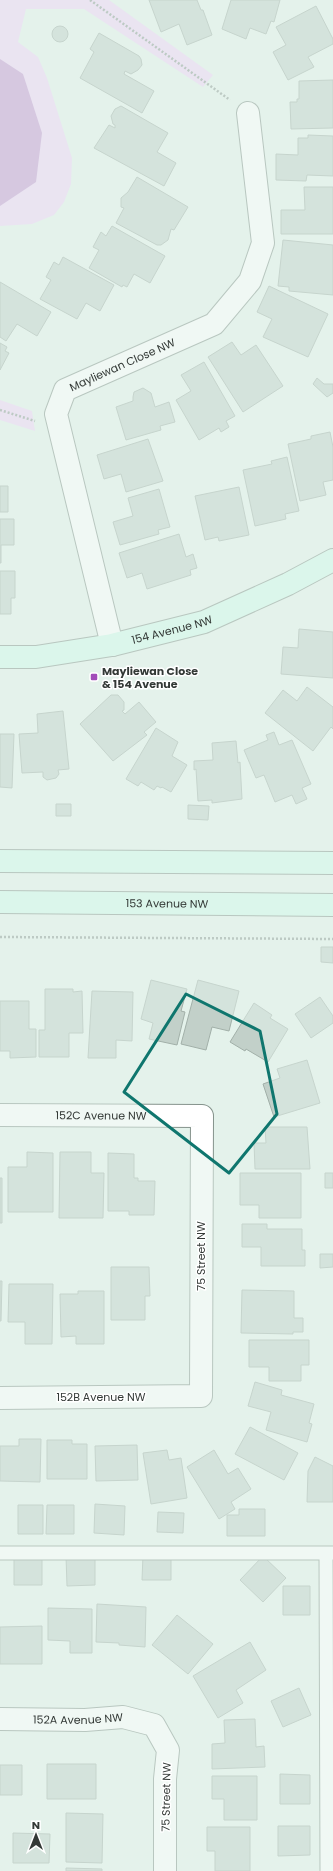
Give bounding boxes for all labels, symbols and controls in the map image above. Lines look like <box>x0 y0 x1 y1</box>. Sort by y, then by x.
street label: Mayliewan Close NW <box>67 334 178 395</box>
street label: 154 Avenue NW <box>130 611 216 648</box>
place label: Mayliewan Close & 154 Avenue <box>102 663 198 692</box>
marker: Mayliewan Close & 154 Avenue <box>89 672 99 682</box>
street label: 153 Avenue NW <box>126 895 209 912</box>
street label: 152C Avenue NW <box>55 1107 147 1124</box>
street label: 75 Street NW <box>193 1221 209 1291</box>
street label: 152B Avenue NW <box>56 1389 146 1405</box>
street label: 152A Avenue NW <box>33 1709 124 1728</box>
street label: 75 Street NW <box>157 1762 175 1832</box>
north arrow <box>16 1815 56 1855</box>
text: N <box>32 1817 40 1833</box>

